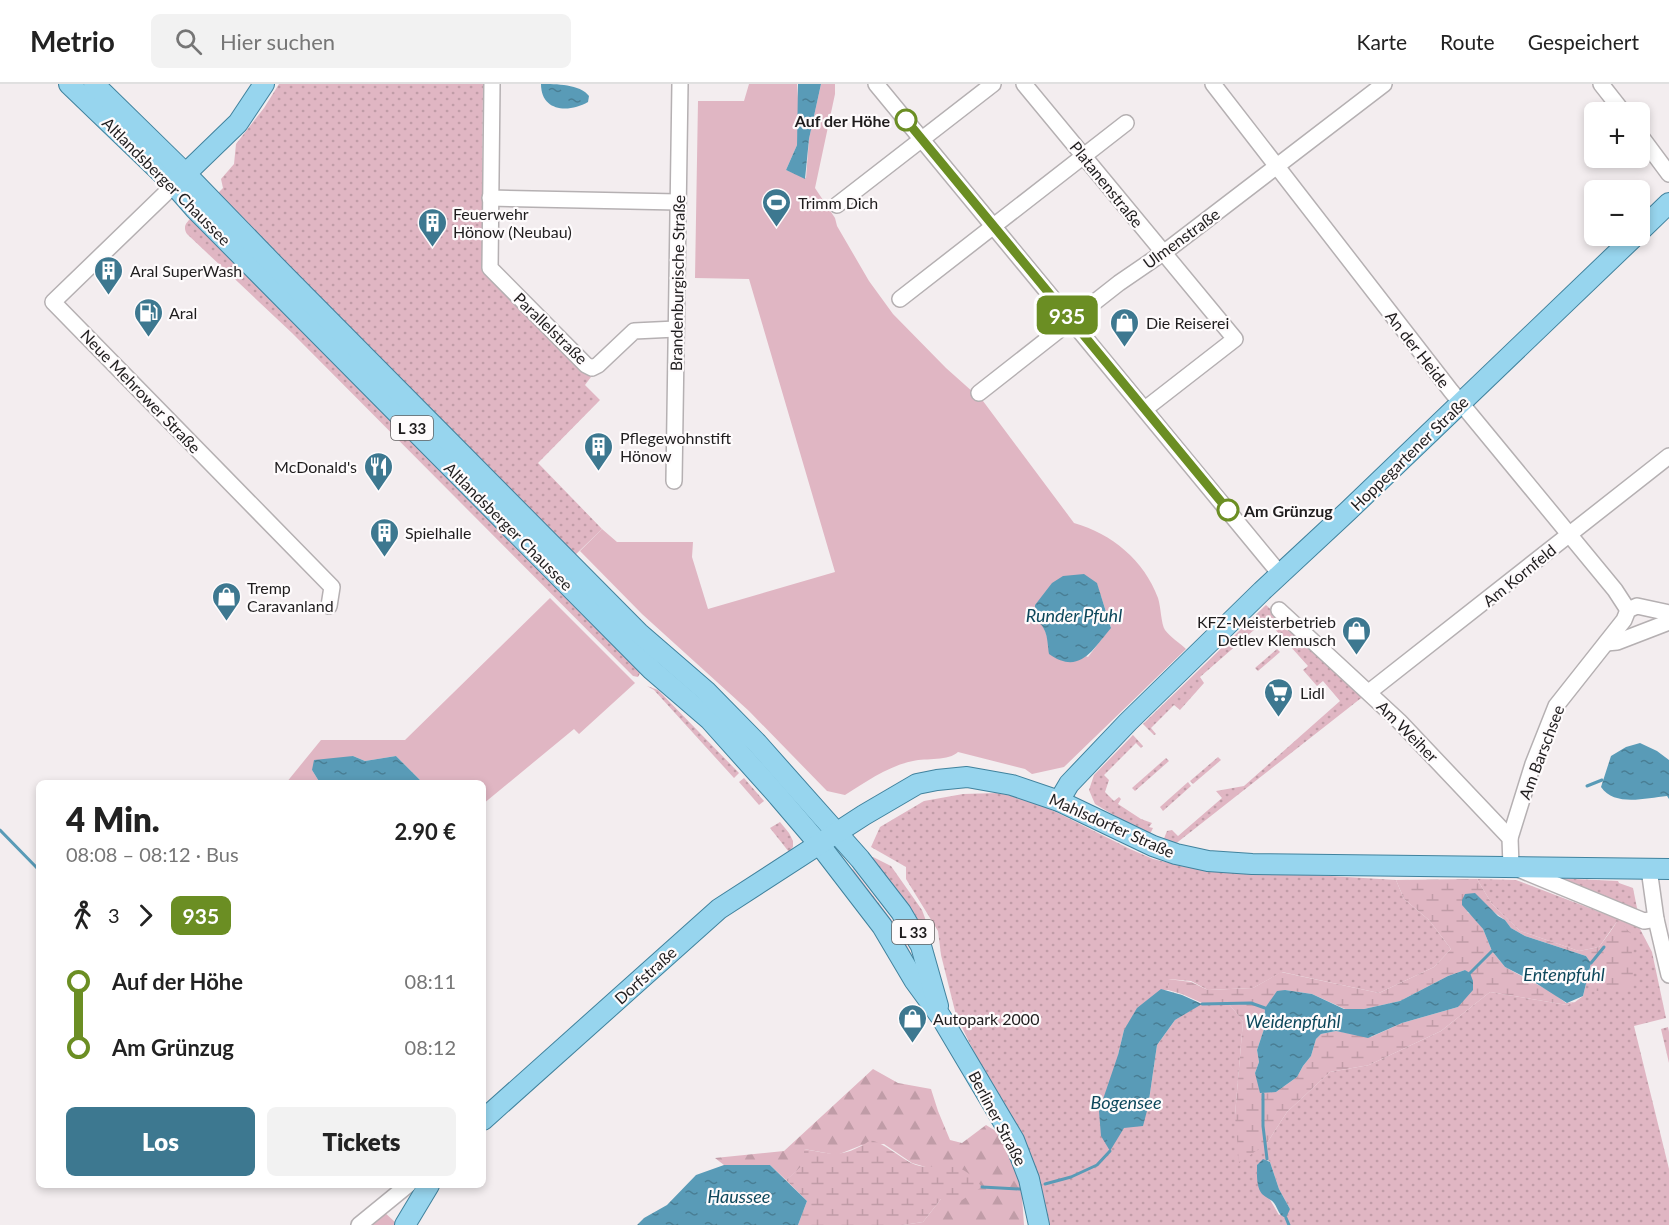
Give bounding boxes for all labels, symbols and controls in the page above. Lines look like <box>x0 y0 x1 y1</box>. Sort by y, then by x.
search box <box>151 14 571 68</box>
text: Metrio <box>30 24 115 58</box>
icon: search <box>172 25 205 58</box>
text: Hier suchen <box>220 28 335 55</box>
text: Karte <box>1357 29 1407 54</box>
text: Route <box>1440 29 1495 54</box>
text: Gespeichert <box>1528 29 1639 54</box>
map controls <box>1584 102 1650 246</box>
button: + <box>1584 102 1650 168</box>
marker: Auf der Höhe <box>895 109 917 131</box>
place label: Auf der Höhe <box>794 111 890 130</box>
street label: Altlandsberger Chaussee <box>99 113 235 249</box>
street label: Platanenstraße <box>1067 137 1147 231</box>
button: − <box>1584 180 1650 246</box>
sports icon: Trimm Dich <box>761 186 793 228</box>
place label: Trimm Dich <box>798 193 878 212</box>
street label: Brandenburgische Straße <box>666 195 688 371</box>
place label: Feuerwehr Hönow (Neubau) <box>453 204 572 241</box>
street label: Ulmenstraße <box>1139 204 1223 272</box>
building icon: Feuerwehr Hönow (Neubau) <box>416 206 448 248</box>
building icon: Aral SuperWash <box>93 254 125 296</box>
place label: Aral SuperWash <box>130 261 242 280</box>
street label: Parallelstraße <box>510 288 592 368</box>
fuel station icon: Aral <box>132 296 164 338</box>
line badge: 935 <box>1032 296 1102 334</box>
place label: Aral <box>169 303 197 322</box>
text: 935 <box>1049 303 1085 328</box>
shop icon: Die Reiserei <box>1109 306 1141 348</box>
street label: An der Heide <box>1382 307 1454 391</box>
place label: Die Reiserei <box>1146 313 1229 332</box>
street label: Neue Mehrower Straße <box>77 325 205 457</box>
street label: Hoppegartener Straße <box>1346 392 1472 514</box>
road number: L 33 <box>391 416 433 440</box>
place label: Pflegewohnstift Hönow <box>620 428 731 465</box>
building icon: Pflegewohnstift Hönow <box>583 430 615 472</box>
restaurant icon: McDonald's <box>362 450 394 492</box>
place label: McDonald's <box>274 457 357 476</box>
street label: Altlandsberger Chaussee <box>441 458 577 594</box>
marker: Am Grünzug <box>1217 499 1239 521</box>
place label: Am Grünzug <box>1243 501 1333 520</box>
building icon: Spielhalle <box>368 516 400 558</box>
place label: Spielhalle <box>405 523 471 542</box>
street label: Am Kornfeld <box>1479 540 1559 610</box>
place label: Tremp Caravanland <box>247 578 334 615</box>
shop icon: Tremp Caravanland <box>210 580 242 622</box>
water label: Runder Pfuhl <box>1026 604 1122 626</box>
place label: KFZ-Meisterbetrieb Detlev Klemusch <box>1197 612 1336 649</box>
shop icon: KFZ-Meisterbetrieb Detlev Klemusch <box>1341 614 1373 656</box>
supermarket icon: Lidl <box>1263 676 1295 718</box>
place label: Lidl <box>1300 683 1325 702</box>
street label: Am Weiher <box>1373 696 1443 766</box>
street label: Am Barschsee <box>1514 702 1568 802</box>
street label: Mahlsdorfer Straße <box>1047 789 1177 861</box>
text: 4 Min. <box>66 799 160 839</box>
text: 2.90 € <box>394 818 456 845</box>
text: 08:08 – 08:12 · Bus <box>66 842 239 866</box>
icon: walk <box>66 899 99 932</box>
icon: forward <box>129 899 162 932</box>
text: 3 <box>108 903 120 927</box>
text: 935 <box>183 903 219 928</box>
road number: L 33 <box>892 920 934 944</box>
street label: Dorfstraße <box>610 942 680 1008</box>
water label: Entenpfuhl <box>1523 963 1605 985</box>
text: Auf der Höhe <box>112 968 243 995</box>
text: 08:11 <box>405 969 456 993</box>
shop icon: Autopark 2000 <box>896 1002 928 1044</box>
place label: Autopark 2000 <box>933 1009 1039 1028</box>
water label: Weidenpfuhl <box>1246 1010 1340 1032</box>
text: Am Grünzug <box>112 1034 234 1061</box>
text: 08:12 <box>405 1035 456 1059</box>
street label: Berliner Straße <box>965 1067 1031 1169</box>
water label: Bogensee <box>1090 1091 1162 1113</box>
button: Los <box>66 1107 255 1176</box>
button: Tickets <box>267 1107 456 1176</box>
water label: Haussee <box>708 1185 770 1207</box>

